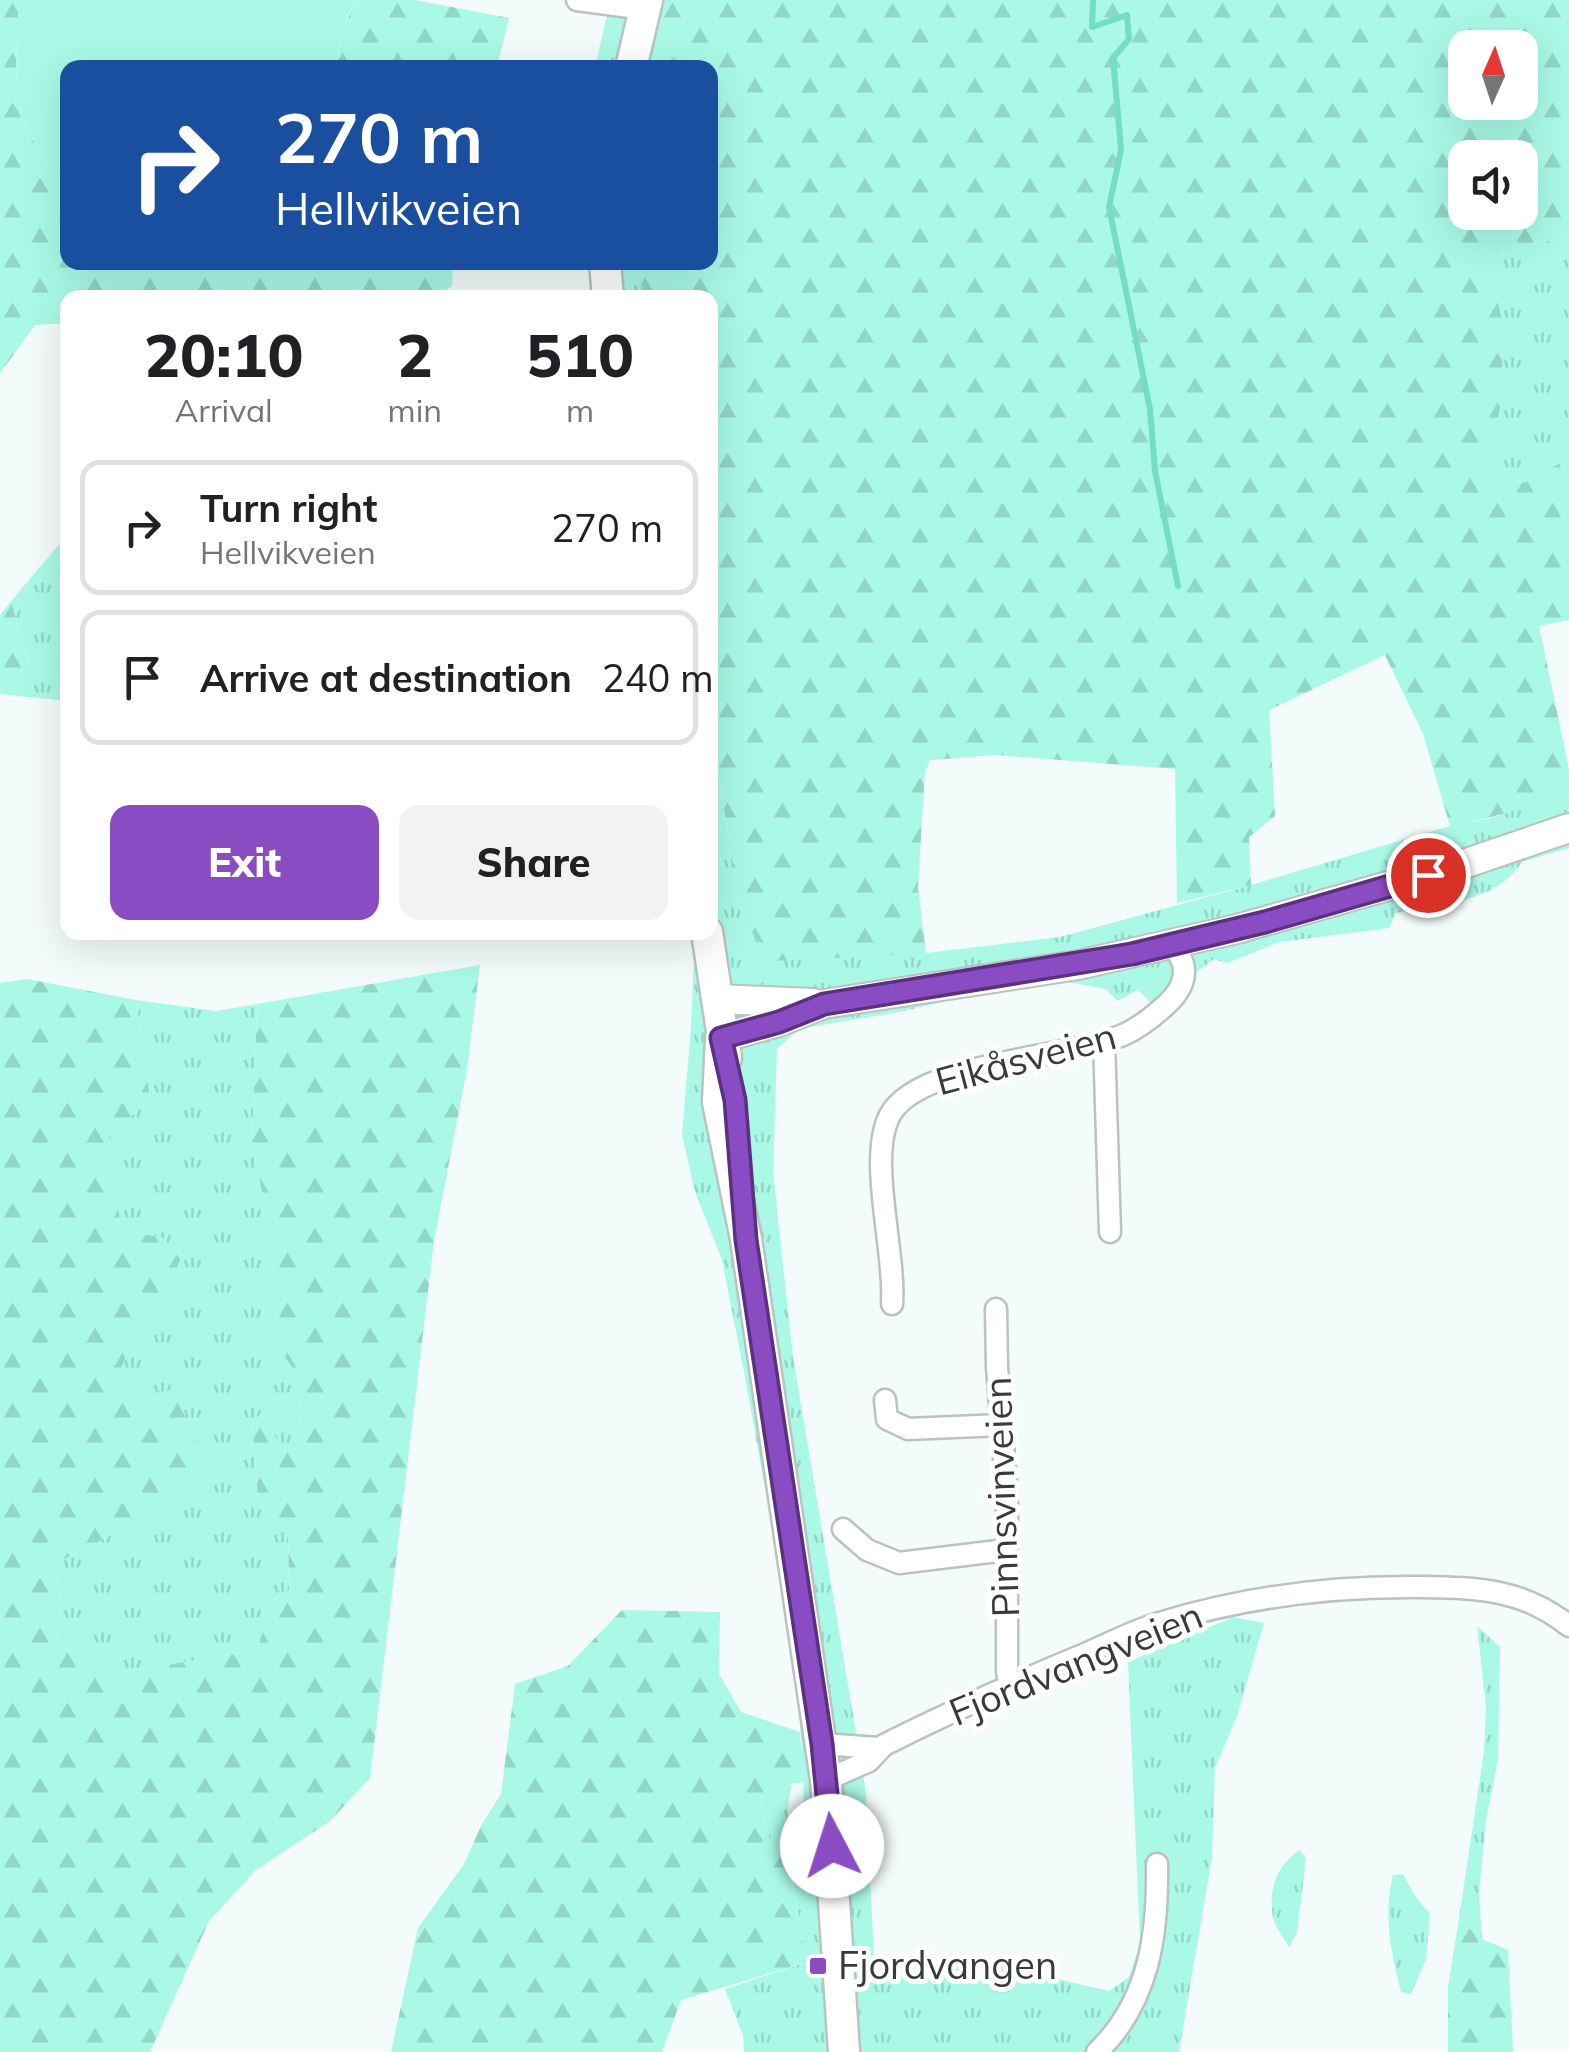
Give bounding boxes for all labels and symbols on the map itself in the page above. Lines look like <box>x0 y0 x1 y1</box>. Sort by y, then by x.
north arrow <box>1448 30 1538 120</box>
pin <box>1386 833 1471 918</box>
street label: Eikåsveien <box>930 1011 1121 1105</box>
street label: Pinnsvinveien <box>973 1376 1029 1618</box>
street label: Fjordvangveien <box>942 1590 1209 1736</box>
position arrow <box>780 1794 884 1898</box>
place label: Fjordvangen <box>838 1941 1057 1989</box>
marker: Fjordvangen <box>807 1955 829 1977</box>

